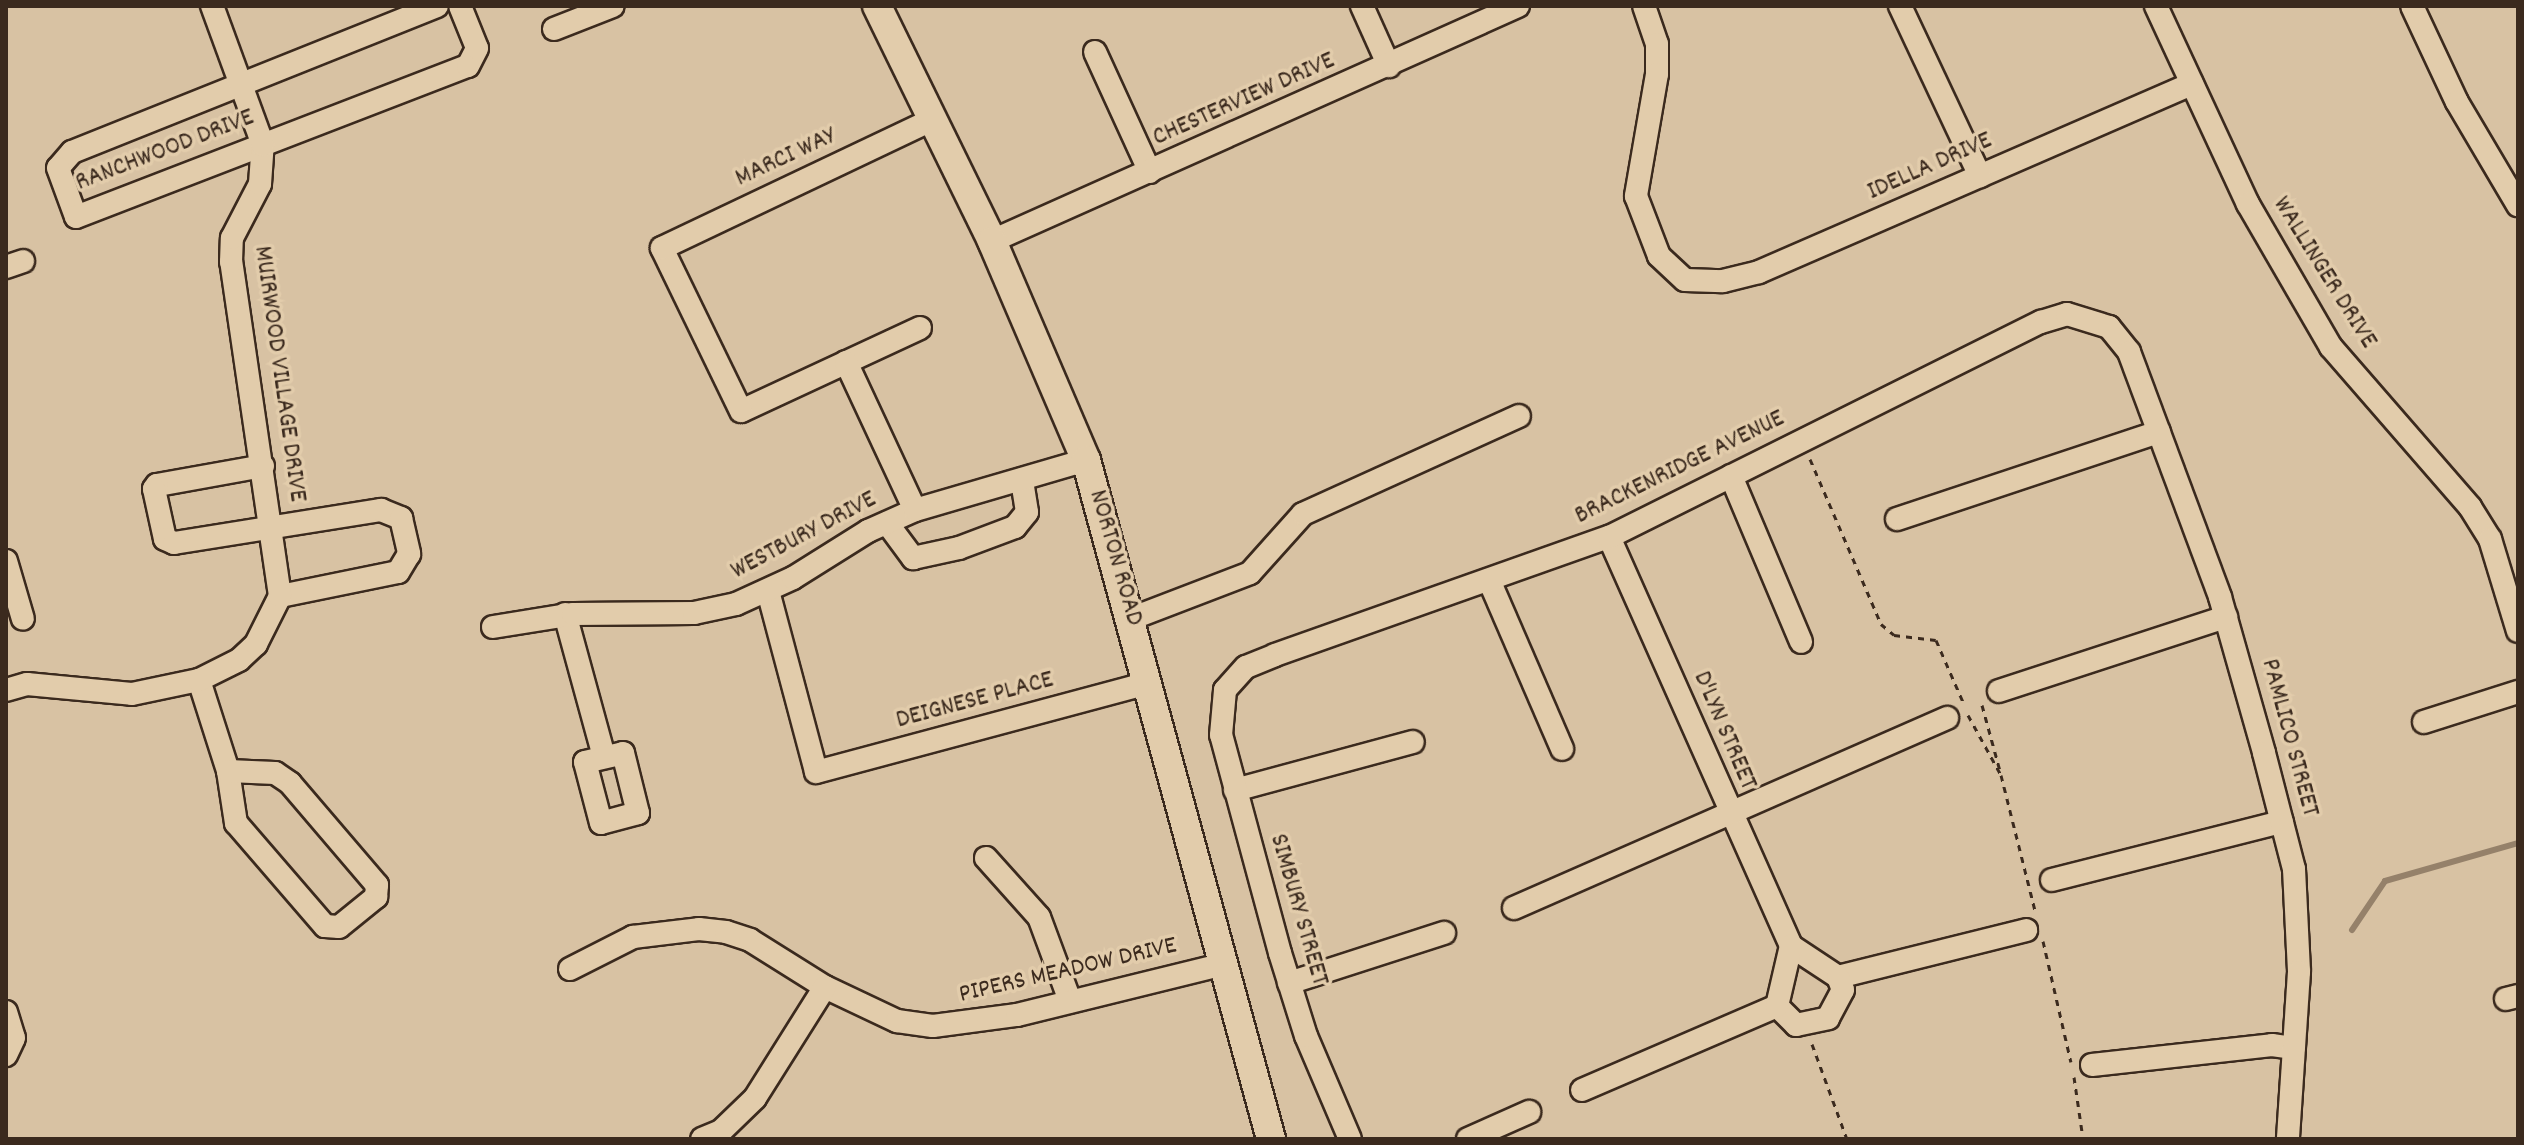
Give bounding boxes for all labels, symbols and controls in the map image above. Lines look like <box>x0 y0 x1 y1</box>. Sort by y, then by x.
street label: CHESTERVIEW DRIVE <box>1148 46 1340 154</box>
street label: RANCHWOOD DRIVE <box>71 103 259 199</box>
street label: MARCI WAY <box>731 121 841 195</box>
street label: IDELLA DRIVE <box>1863 126 1997 208</box>
street label: WALLINGER DRIVE <box>2265 191 2383 355</box>
street label: MUIRWOOD VILLAGE DRIVE <box>246 244 312 504</box>
street label: BRACKENRIDGE AVENUE <box>1570 404 1790 532</box>
street label: WESTBURY DRIVE <box>726 485 882 587</box>
street label: NORTON ROAD <box>1081 487 1149 629</box>
street label: PAMLICO STREET <box>2253 656 2325 820</box>
street label: DEIGNESE PLACE <box>893 665 1057 737</box>
street label: D'LYN STREET <box>1685 667 1763 795</box>
street label: SIMBURY STREET <box>1261 831 1335 989</box>
street label: PIPERS MEADOW DRIVE <box>956 931 1180 1011</box>

